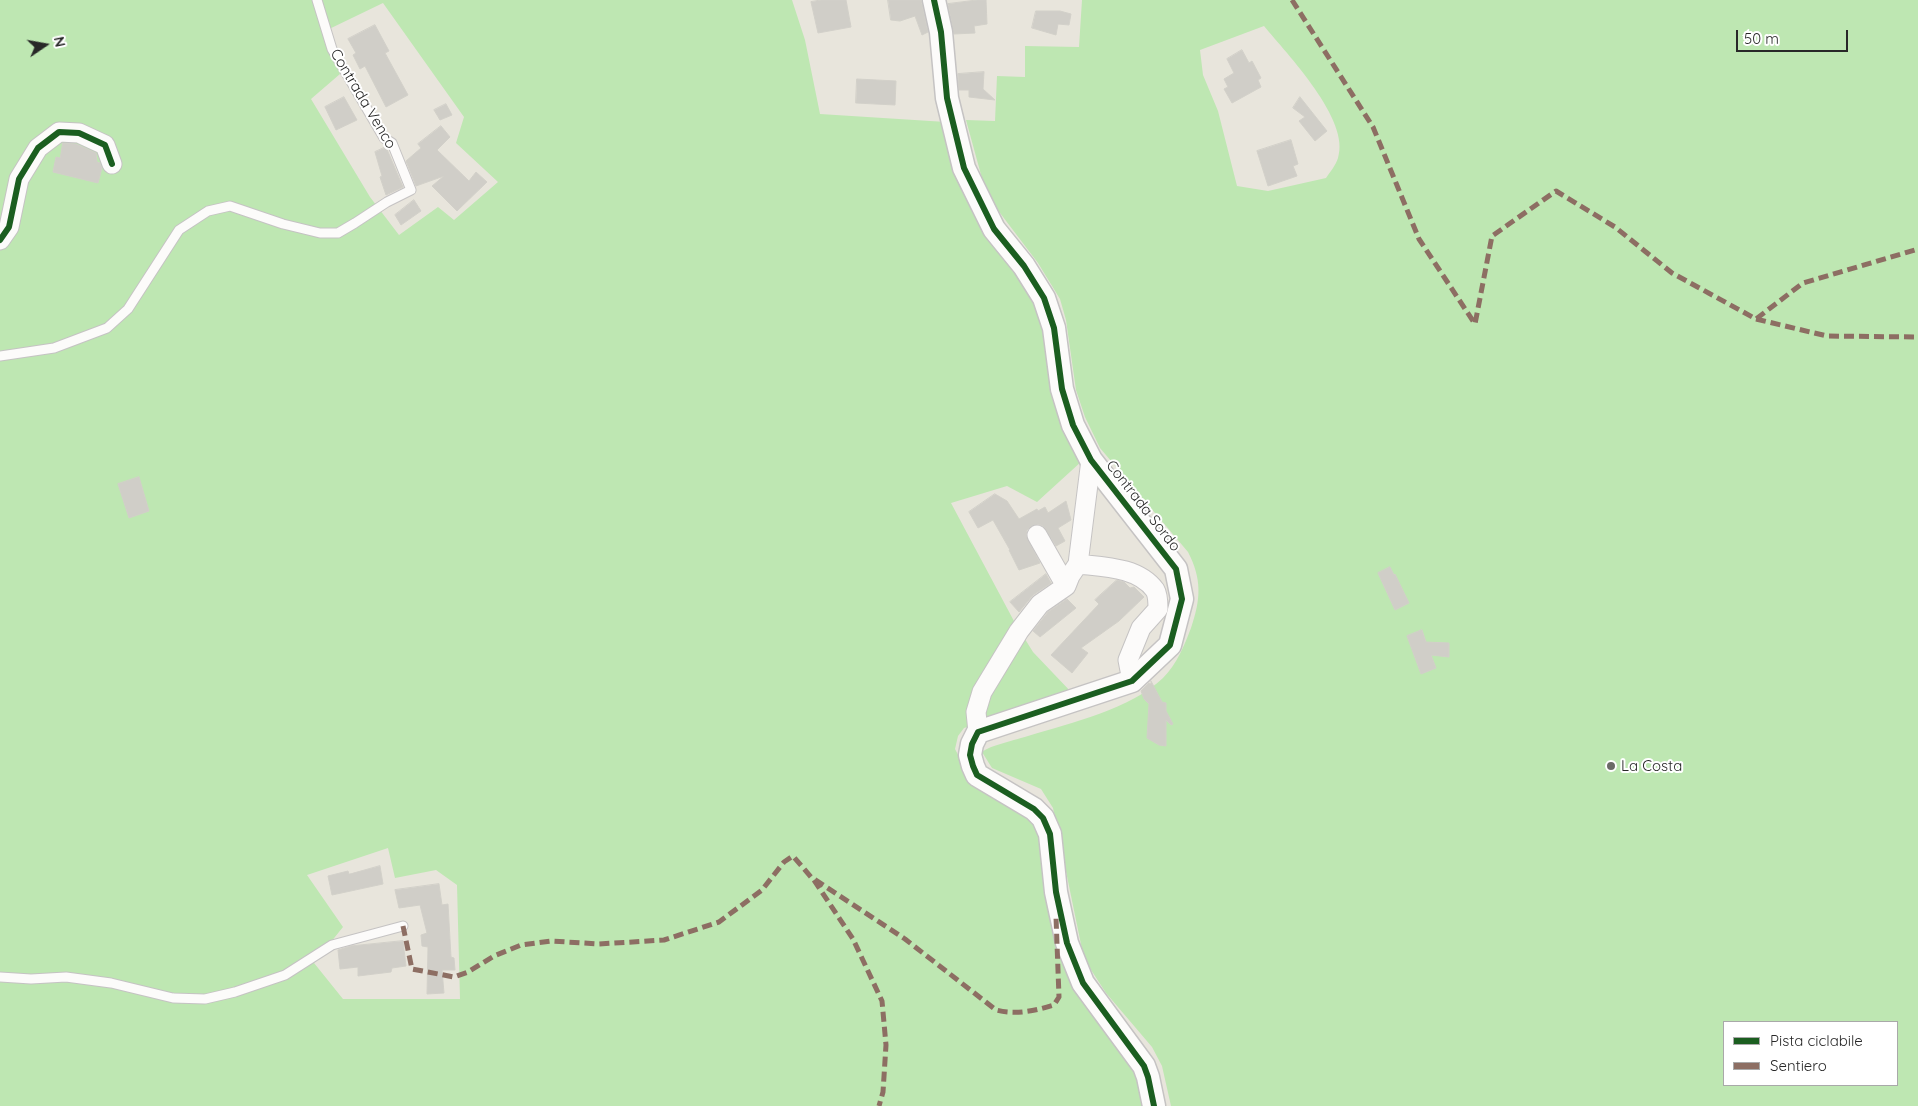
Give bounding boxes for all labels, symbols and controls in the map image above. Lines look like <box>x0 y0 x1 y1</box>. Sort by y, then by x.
north arrow <box>20 20 70 70</box>
scale bar <box>1738 20 1850 52</box>
text: 50 m <box>1744 29 1779 48</box>
text: N <box>50 35 70 49</box>
street label: Contrada Venco <box>326 46 400 152</box>
street label: Contrada Sordo <box>1102 457 1184 555</box>
place label: La Costa <box>1621 757 1682 775</box>
marker: La Costa <box>1605 760 1617 772</box>
legend <box>1723 1021 1898 1086</box>
text: Pista ciclabile <box>1770 1031 1863 1050</box>
text: Sentiero <box>1770 1056 1827 1075</box>

